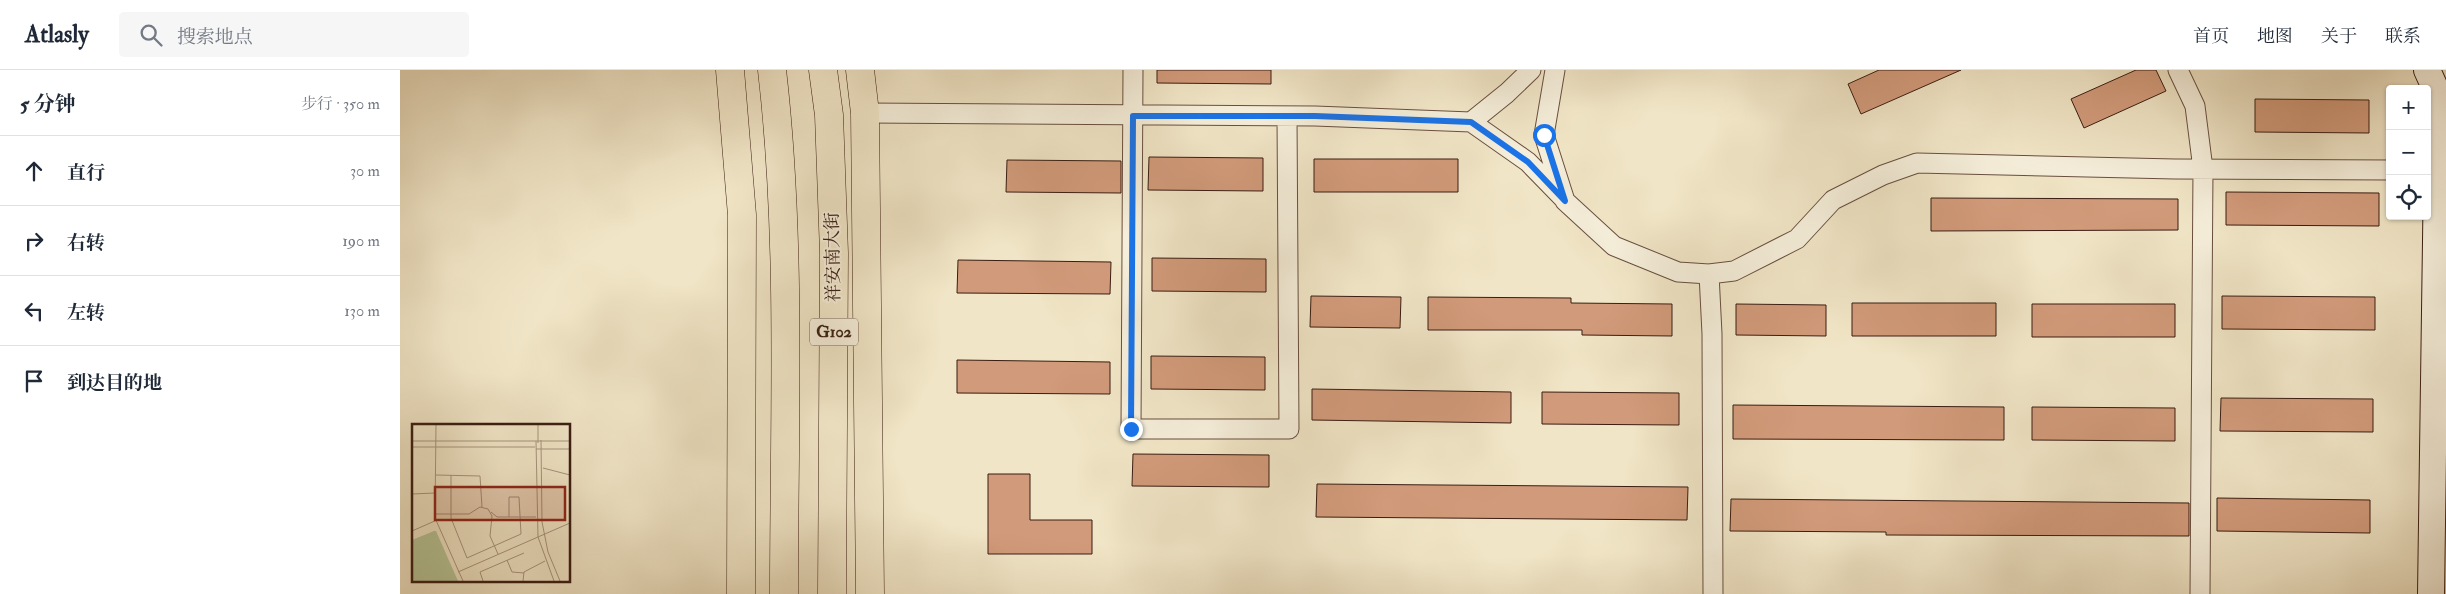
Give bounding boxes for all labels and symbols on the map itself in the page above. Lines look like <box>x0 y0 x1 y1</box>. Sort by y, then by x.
route start <box>1533 124 1556 147</box>
street label: 祥安南大街 <box>821 212 845 302</box>
road number: G102 <box>810 318 858 346</box>
route end <box>1120 418 1143 441</box>
inset map <box>412 424 570 582</box>

